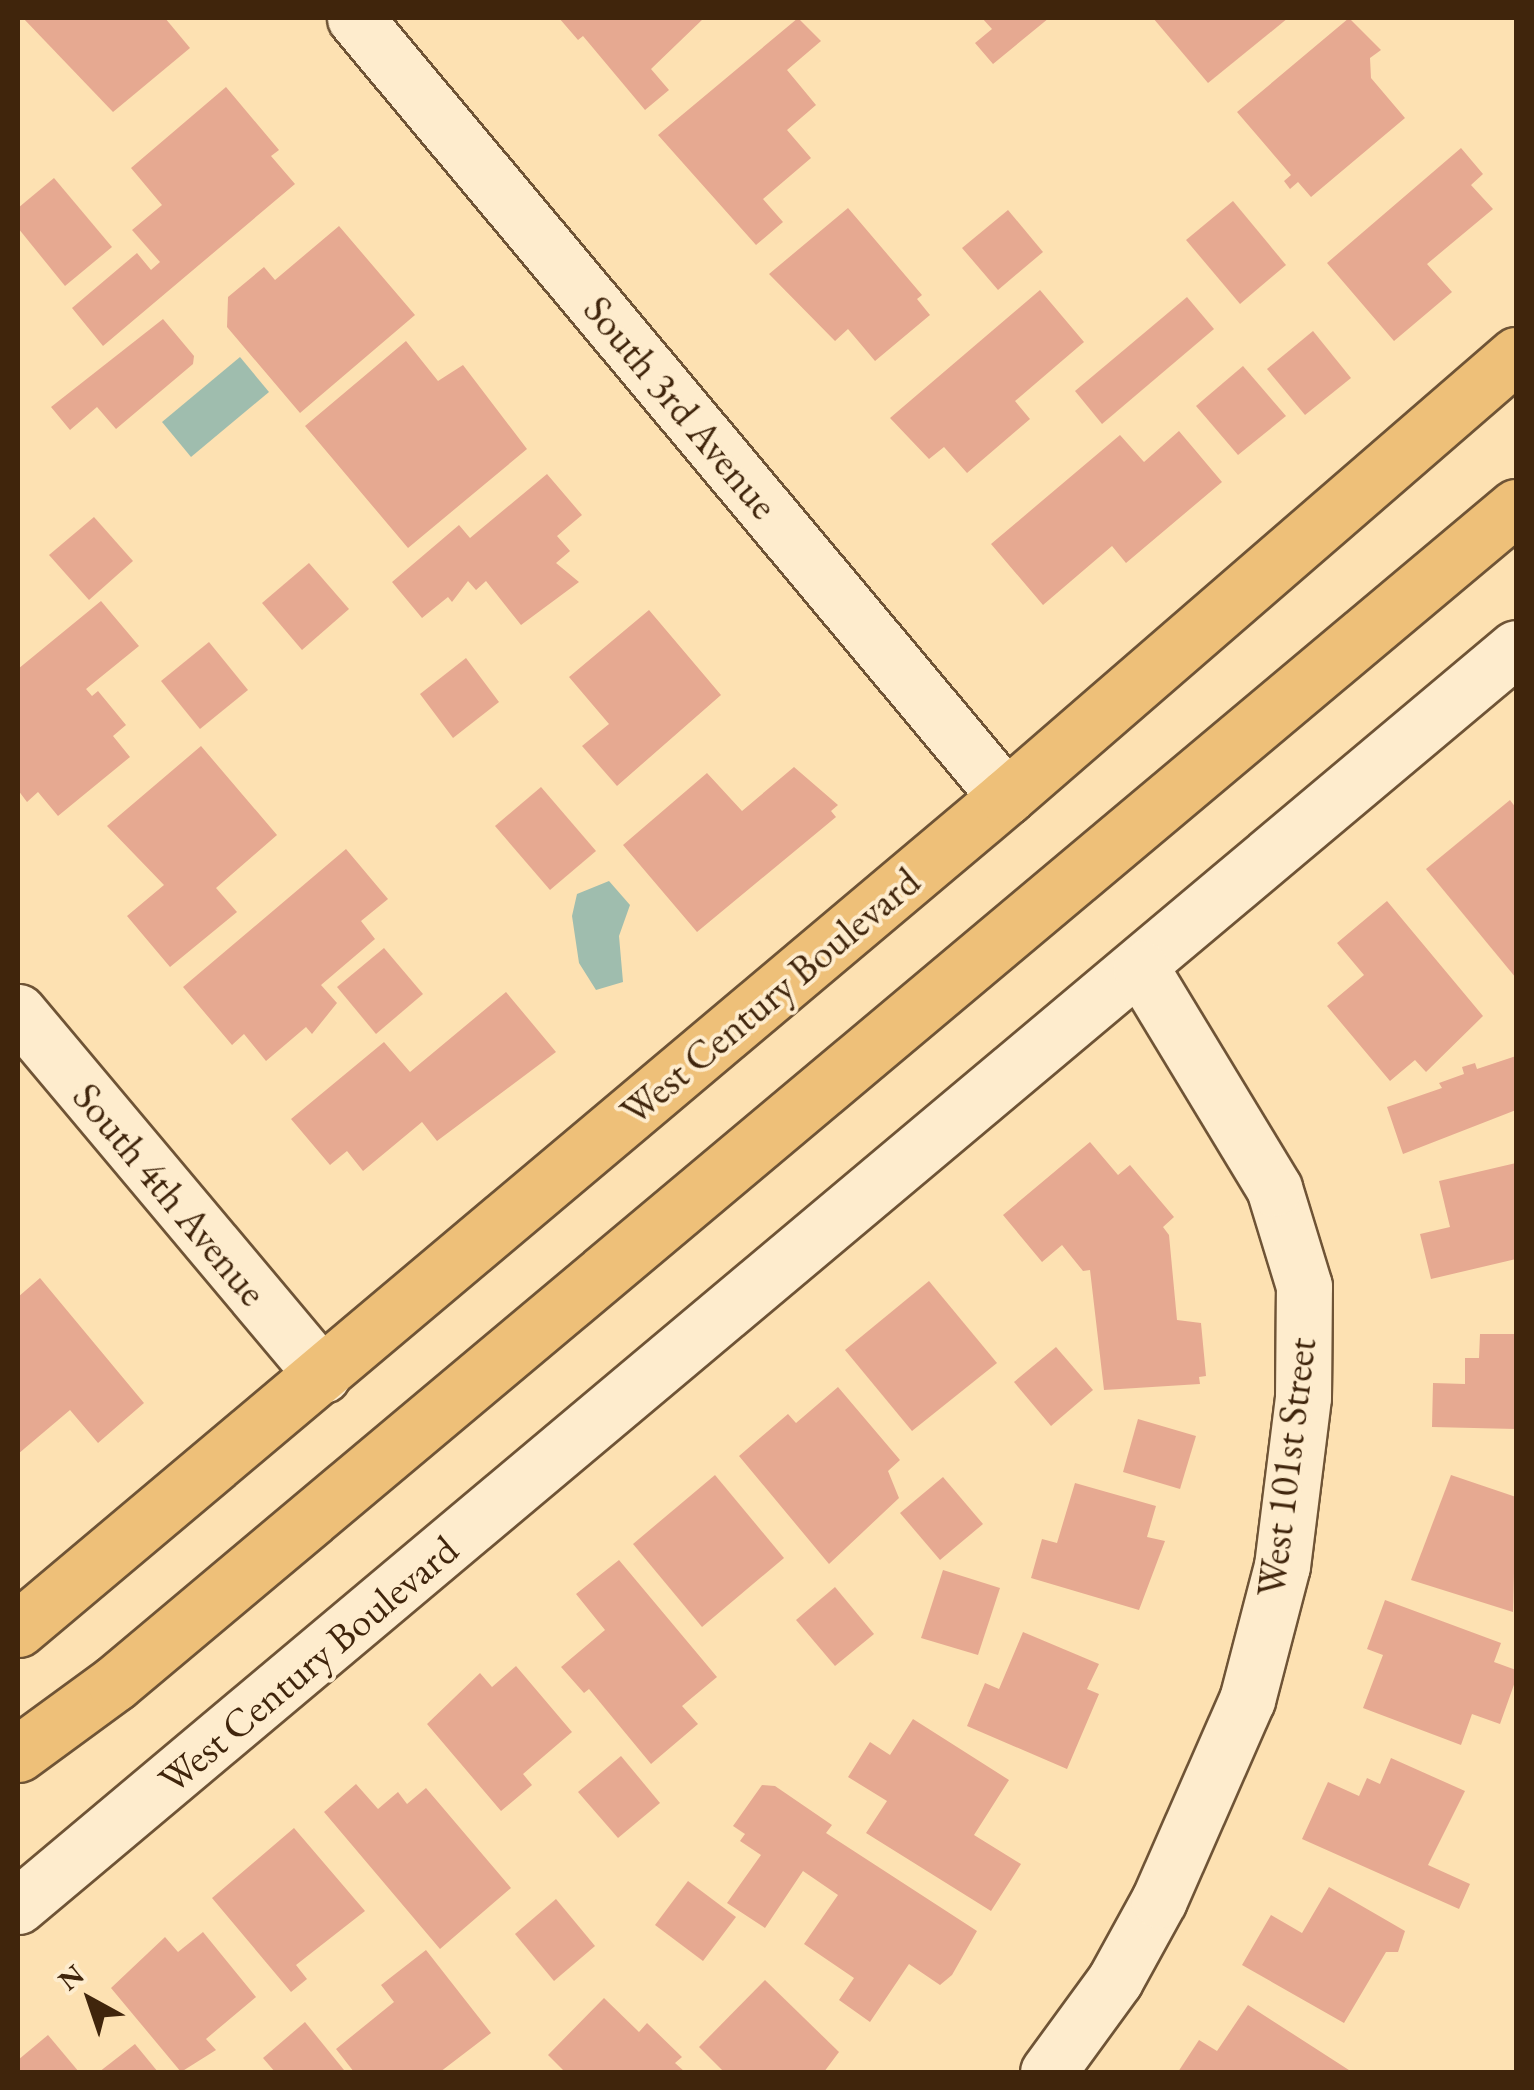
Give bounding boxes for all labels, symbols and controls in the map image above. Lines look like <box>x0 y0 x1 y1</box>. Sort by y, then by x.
street label: South 3rd Avenue <box>574 286 788 528</box>
street label: West Century Boulevard <box>611 857 929 1135</box>
street label: South 4th Avenue <box>63 1073 277 1315</box>
street label: West 101st Street <box>1246 1335 1326 1599</box>
street label: West Century Boulevard <box>149 1525 467 1803</box>
north arrow <box>40 1950 140 2050</box>
text: N <box>50 1956 91 1998</box>

